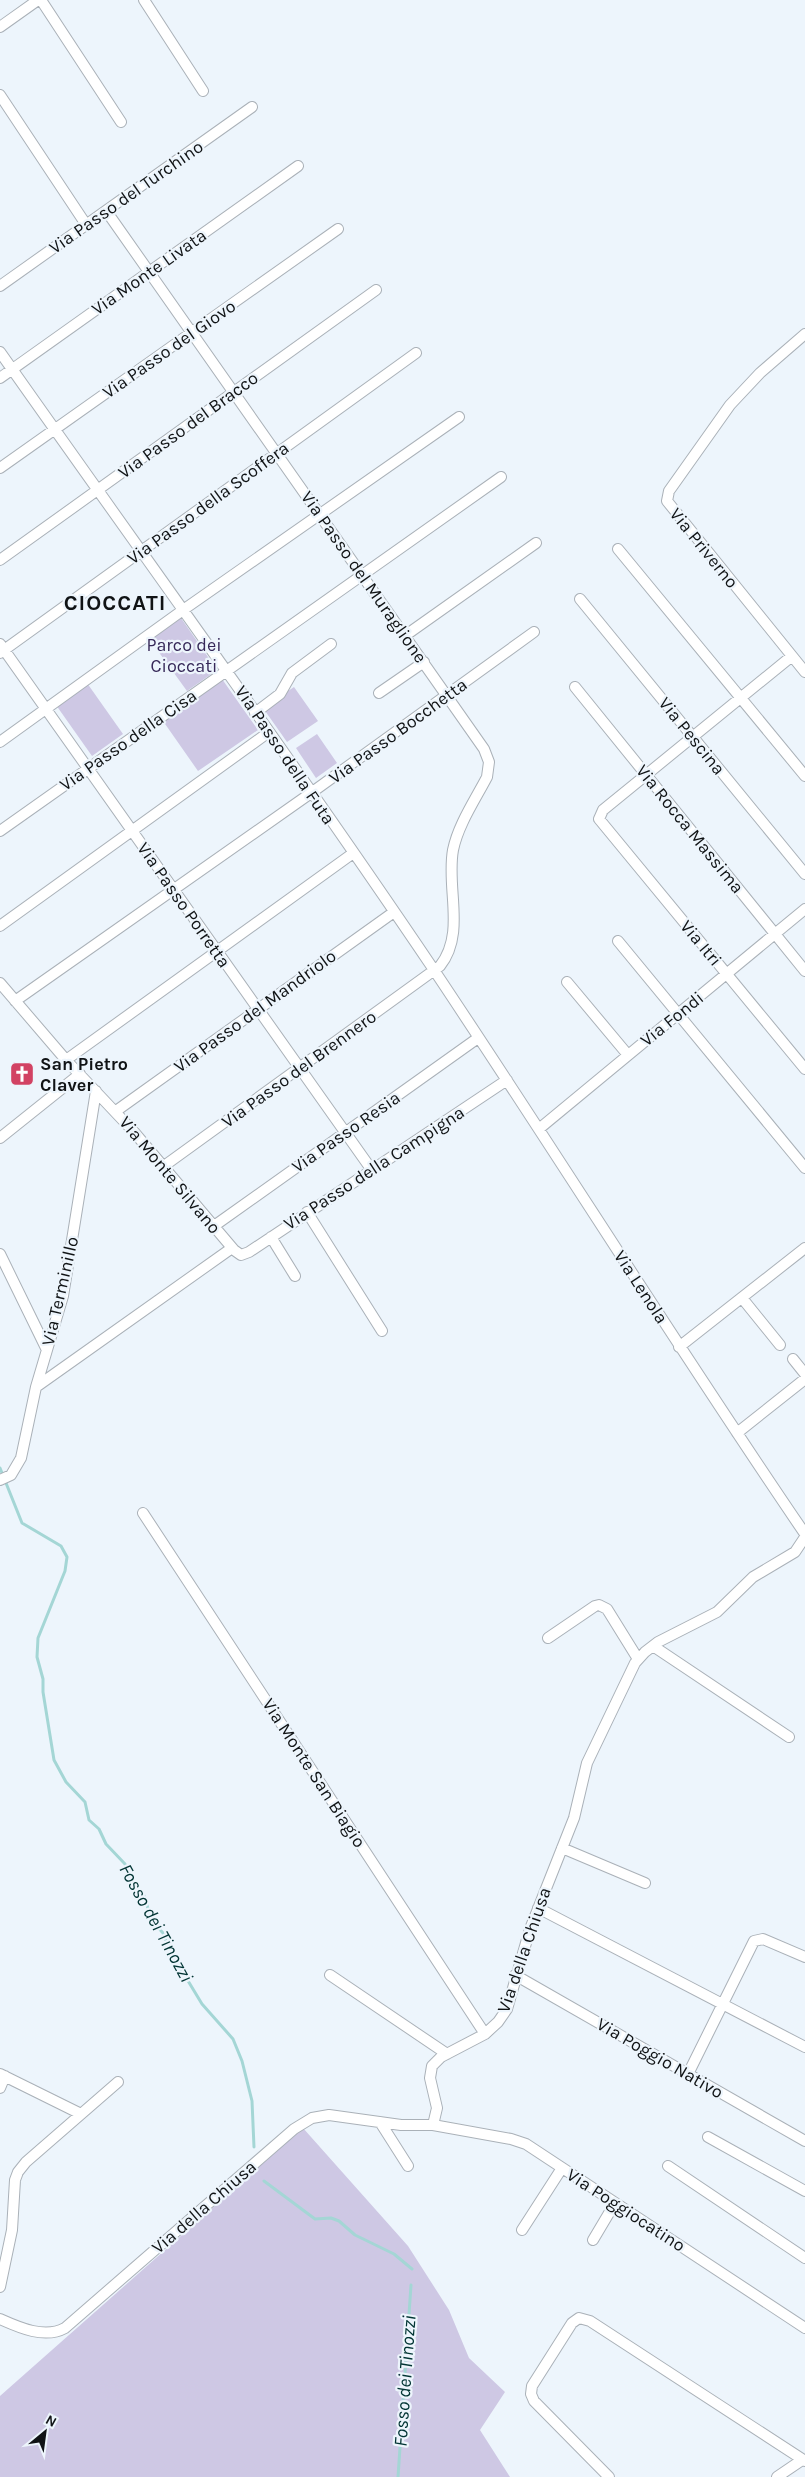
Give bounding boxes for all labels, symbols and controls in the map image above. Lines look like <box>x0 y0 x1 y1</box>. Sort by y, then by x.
street label: Via Passo del Turchino <box>45 135 207 259</box>
street label: Via Monte Livata <box>87 224 211 320</box>
street label: Via Passo del Giovo <box>98 295 240 403</box>
street label: Via Passo del Bracco <box>114 367 262 483</box>
street label: Via Passo della Scoffera <box>123 437 293 569</box>
street label: Via Passo del Muraglione <box>296 487 432 667</box>
street label: Via Priverno <box>665 503 743 593</box>
district label: CIOCCATI <box>64 590 166 616</box>
park label: Parco dei Cioccati <box>146 634 222 677</box>
street label: Via Passo Bocchetta <box>324 673 472 789</box>
street label: Via Passo della Futa <box>230 681 340 829</box>
street label: Via Passo della Cisa <box>55 684 201 796</box>
street label: Via Pescina <box>654 693 730 779</box>
street label: Via Rocca Massima <box>631 760 749 898</box>
street label: Via Passo Porretta <box>133 838 235 972</box>
street label: Via Itri <box>675 915 727 971</box>
street label: Via Passo del Mandriolo <box>170 945 340 1077</box>
street label: Via Fondi <box>636 987 708 1051</box>
street label: Via Passo del Brennero <box>217 1005 381 1133</box>
place label: San Pietro Claver <box>40 1053 128 1096</box>
church icon: San Pietro Claver <box>9 1061 35 1087</box>
street label: Via Passo Resia <box>287 1086 405 1178</box>
street label: Via Passo della Campigna <box>279 1101 469 1235</box>
street label: Via Monte Silvano <box>114 1112 226 1238</box>
street label: Via Terminillo <box>37 1234 83 1348</box>
street label: Via Lenola <box>609 1246 673 1328</box>
street label: Via Monte San Biagio <box>257 1694 371 1852</box>
water label: Fosso dei Tinozzi <box>114 1860 198 1986</box>
street label: Via della Chiusa <box>492 1884 556 2016</box>
street label: Via Poggio Nativo <box>593 2013 727 2103</box>
street label: Via della Chiusa <box>147 2156 261 2258</box>
street label: Via Poggiocatino <box>563 2163 689 2257</box>
water label: Fosso dei Tinozzi <box>389 2314 421 2448</box>
north arrow <box>20 2407 70 2457</box>
text: N <box>43 2411 60 2431</box>

